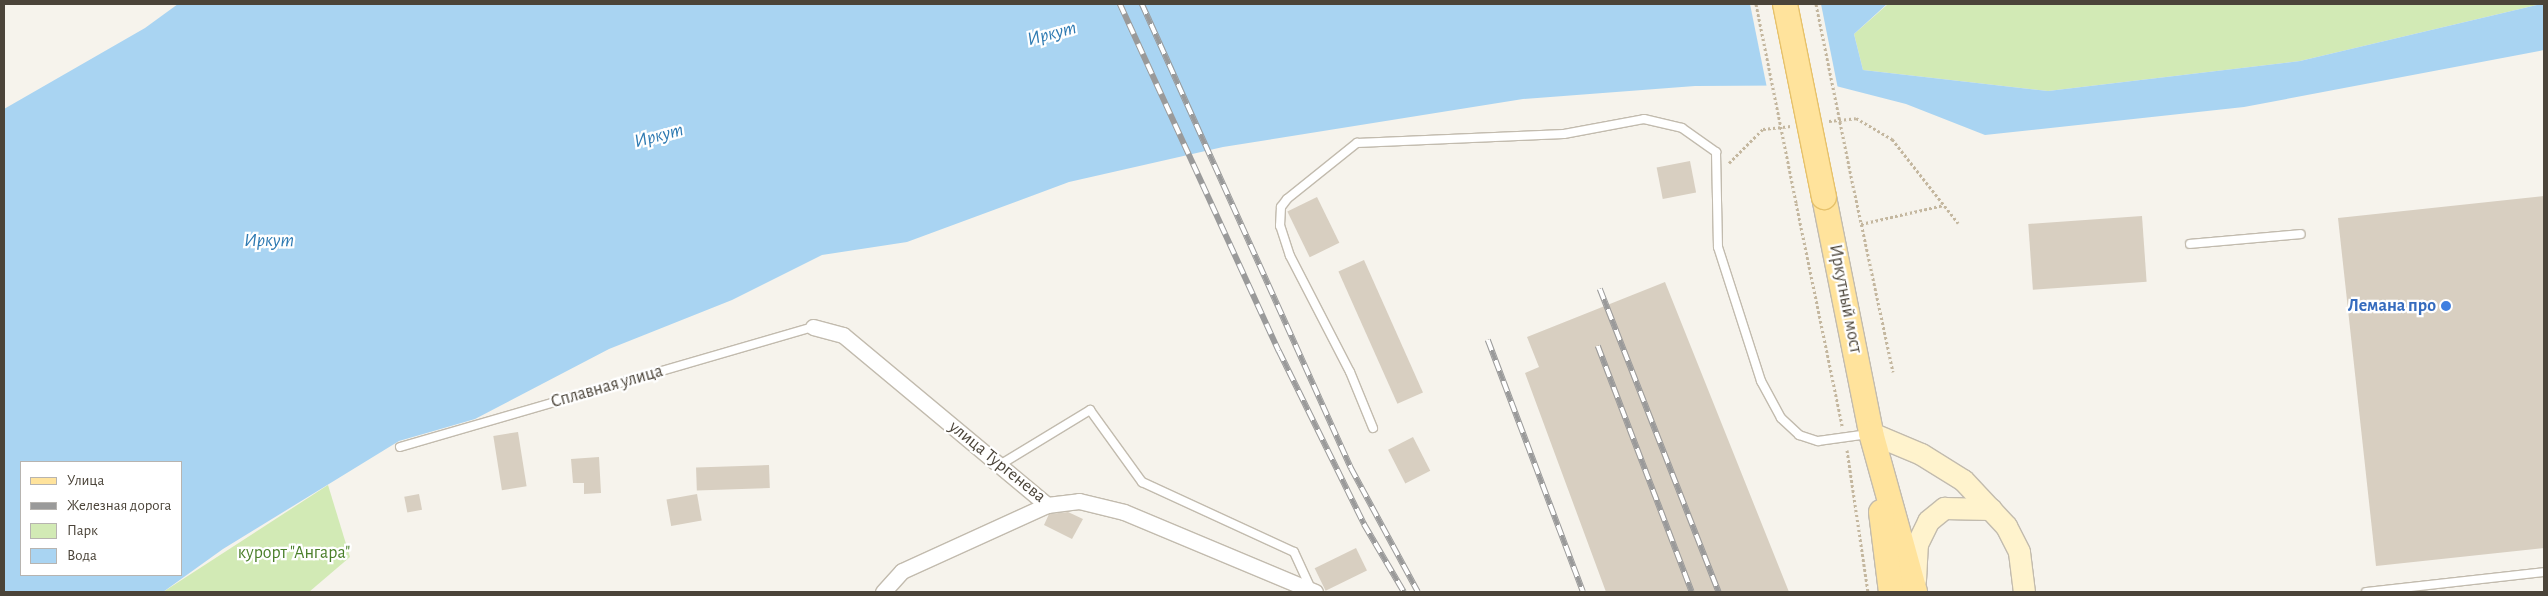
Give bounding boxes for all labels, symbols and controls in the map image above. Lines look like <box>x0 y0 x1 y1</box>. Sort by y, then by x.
water label: Иркут <box>1025 17 1079 51</box>
water label: Иркут <box>632 119 686 153</box>
water label: Иркут <box>244 230 294 252</box>
street label: Иркутный мост <box>1824 243 1866 355</box>
place label: Лемана про <box>2348 295 2436 317</box>
marker: Лемана про <box>2440 300 2452 312</box>
street label: Сплавная улица <box>548 361 666 413</box>
street label: улица Тургенева <box>944 416 1050 508</box>
legend <box>20 461 182 576</box>
text: Улица <box>67 473 104 488</box>
text: Железная дорога <box>67 498 171 513</box>
text: Парк <box>67 523 98 538</box>
park label: курорт "Ангара" <box>238 542 350 564</box>
text: Вода <box>67 548 97 563</box>

